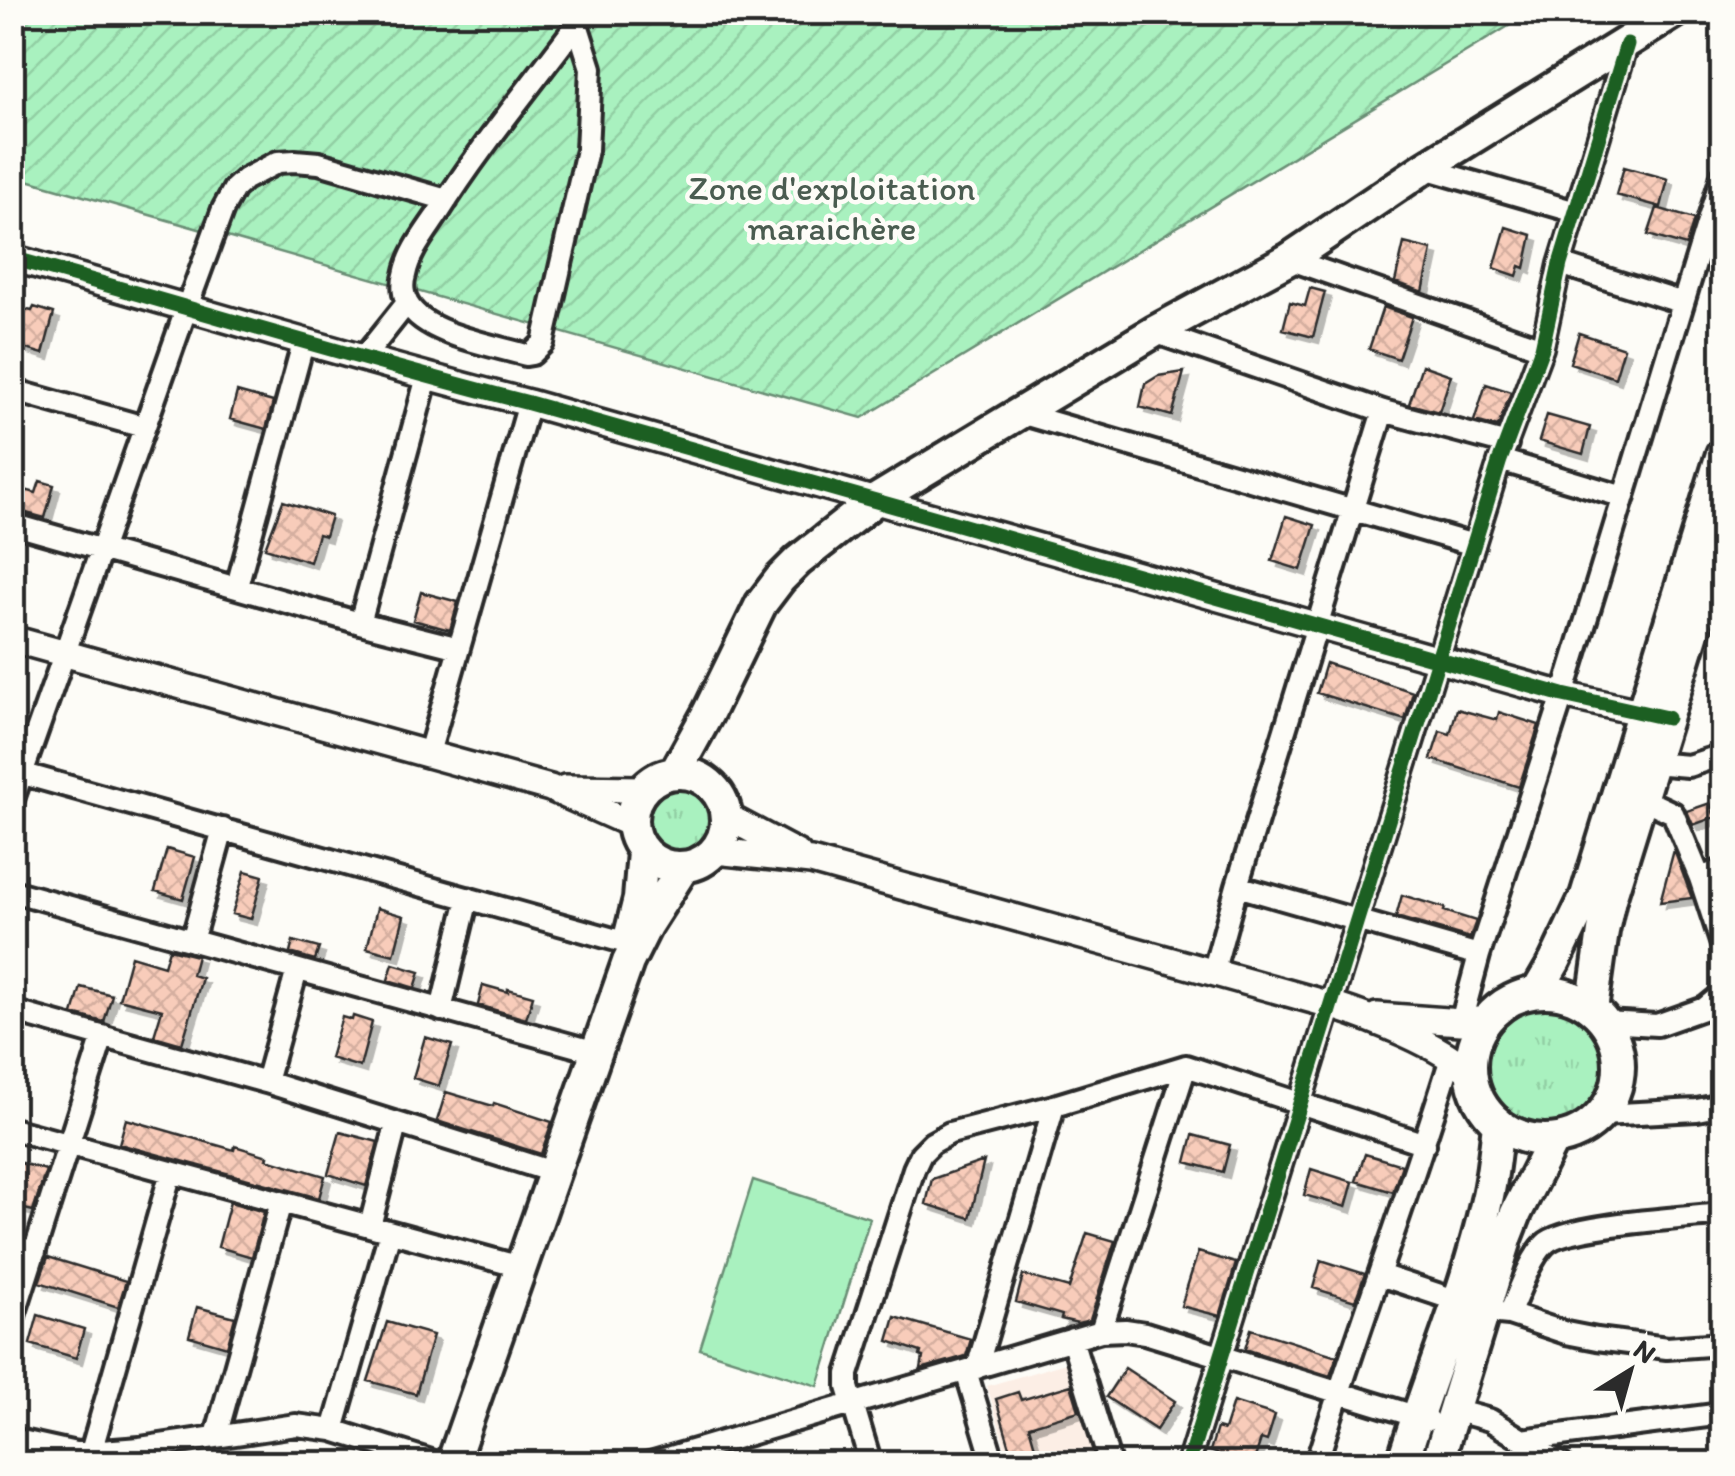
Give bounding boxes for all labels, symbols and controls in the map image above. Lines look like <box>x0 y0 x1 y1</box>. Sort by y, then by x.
park label: Zone d'exploitation maraichère <box>689 167 976 249</box>
north arrow <box>1580 1321 1680 1421</box>
text: N <box>1627 1332 1663 1370</box>

